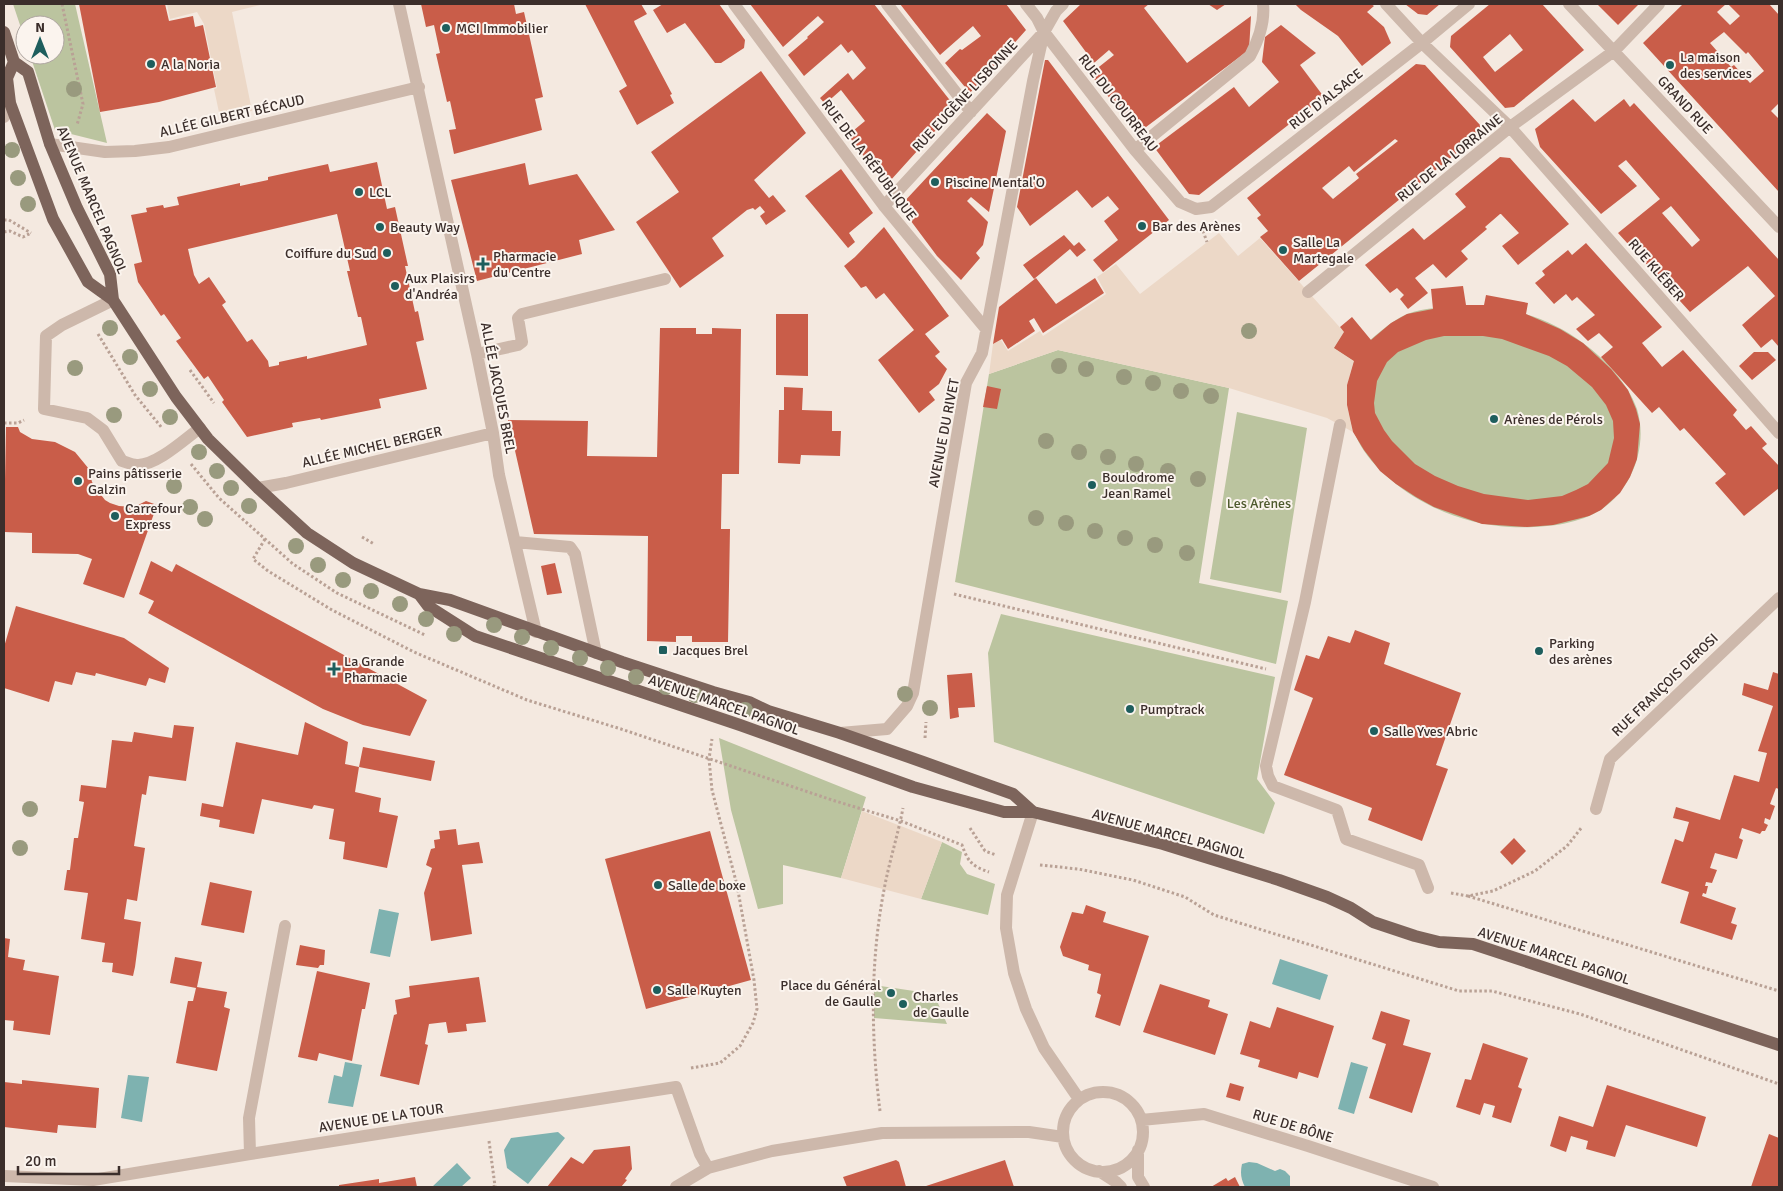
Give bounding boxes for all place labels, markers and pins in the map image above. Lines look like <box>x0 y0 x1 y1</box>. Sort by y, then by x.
place label: MCI Immobilier <box>456 20 549 37</box>
marker: MCI Immobilier <box>440 22 452 34</box>
place label: La maison des services <box>1680 49 1752 82</box>
place label: A la Noria <box>161 56 220 73</box>
marker: A la Noria <box>145 58 157 70</box>
marker: La maison des services <box>1664 59 1676 71</box>
place label: Piscine Mental'O <box>945 174 1045 191</box>
marker: Piscine Mental'O <box>929 176 941 188</box>
place label: LCL <box>369 184 392 201</box>
marker: LCL <box>353 186 365 198</box>
place label: Bar des Arènes <box>1152 218 1241 235</box>
place label: Beauty Way <box>390 219 460 236</box>
marker: Bar des Arènes <box>1136 220 1148 232</box>
marker: Beauty Way <box>374 221 386 233</box>
place label: Salle La Martegale <box>1293 234 1354 267</box>
marker: Salle La Martegale <box>1277 244 1289 256</box>
place label: Coiffure du Sud <box>285 245 377 262</box>
marker: Coiffure du Sud <box>381 247 393 259</box>
place label: Pharmacie du Centre <box>493 248 557 281</box>
marker: Pharmacie du Centre <box>477 258 489 270</box>
place label: Aux Plaisirs d'Andréa <box>405 270 475 303</box>
marker: Aux Plaisirs d'Andréa <box>389 280 401 292</box>
place label: Arènes de Pérols <box>1504 411 1603 428</box>
marker: Arènes de Pérols <box>1488 413 1500 425</box>
place label: Pains pâtisserie Galzin <box>88 465 182 498</box>
place label: Boulodrome Jean Ramel <box>1102 469 1174 502</box>
marker: Pains pâtisserie Galzin <box>72 475 84 487</box>
marker: Boulodrome Jean Ramel <box>1086 479 1098 491</box>
place label: Carrefour Express <box>125 500 183 533</box>
marker: Carrefour Express <box>109 510 121 522</box>
place label: Parking des arènes <box>1549 635 1612 668</box>
place label: Jacques Brel <box>673 642 748 659</box>
marker: Jacques Brel <box>657 644 669 656</box>
marker: Parking des arènes <box>1533 645 1545 657</box>
place label: La Grande Pharmacie <box>344 653 408 686</box>
marker: La Grande Pharmacie <box>328 663 340 675</box>
place label: Pumptrack <box>1140 701 1205 718</box>
marker: Pumptrack <box>1124 703 1136 715</box>
place label: Salle Yves Abric <box>1384 723 1478 740</box>
marker: Salle Yves Abric <box>1368 725 1380 737</box>
place label: Salle de boxe <box>668 877 746 894</box>
marker: Salle de boxe <box>652 879 664 891</box>
place label: Place du Général de Gaulle <box>780 977 881 1010</box>
place label: Salle Kuyten <box>667 982 742 999</box>
marker: Salle Kuyten <box>651 984 663 996</box>
marker: Place du Général de Gaulle <box>885 987 897 999</box>
place label: Charles de Gaulle <box>913 988 969 1021</box>
marker: Charles de Gaulle <box>897 998 909 1010</box>

